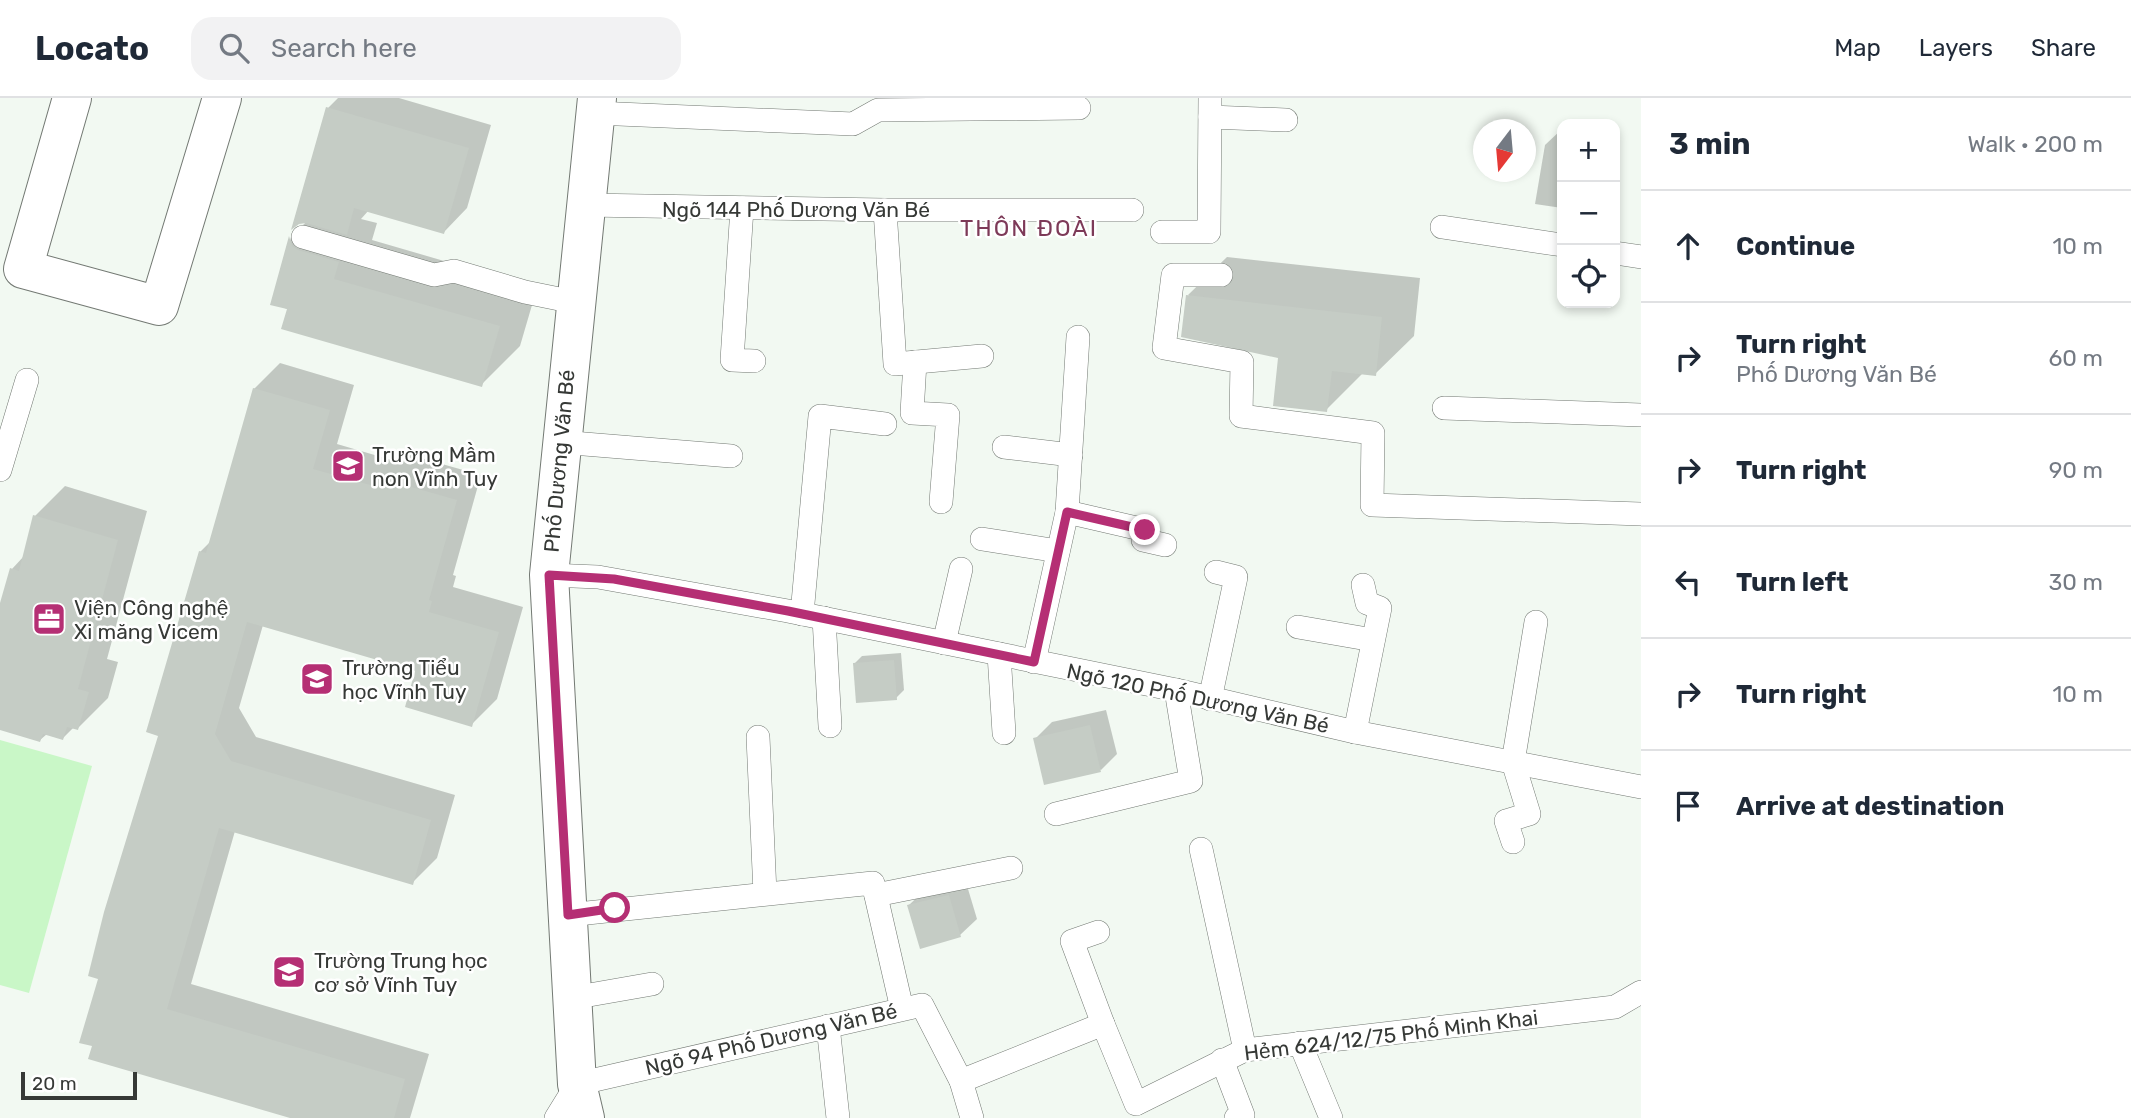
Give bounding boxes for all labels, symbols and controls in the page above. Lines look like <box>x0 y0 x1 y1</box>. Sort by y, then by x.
search box <box>191 17 681 80</box>
text: Locato <box>35 29 149 68</box>
icon: search <box>215 29 253 67</box>
text: Search here <box>271 33 417 64</box>
text: Map <box>1834 34 1881 62</box>
text: Layers <box>1919 34 1993 62</box>
text: Share <box>2031 34 2096 62</box>
north arrow <box>1473 119 1536 182</box>
map controls <box>1557 119 1620 308</box>
button: + <box>1557 119 1620 182</box>
text: 3 min <box>1669 126 1751 162</box>
text: Walk · 200 m <box>1968 130 2103 158</box>
button: − <box>1557 182 1620 245</box>
street label: Ngõ 144 Phố Dương Văn Bé <box>662 197 930 222</box>
district label: THÔN ĐOÀI <box>960 214 1098 242</box>
icon: ahead <box>1669 227 1707 265</box>
text: Continue <box>1736 231 1855 262</box>
text: 10 m <box>2052 232 2103 260</box>
button: locate <box>1557 245 1620 308</box>
text: Turn right <box>1736 329 1866 360</box>
icon: right <box>1669 339 1707 377</box>
text: 60 m <box>2048 344 2103 372</box>
text: Phố Dương Văn Bé <box>1736 360 1937 388</box>
street label: Phố Dương Văn Bé <box>539 369 579 553</box>
place label: Trường Mầm non Vĩnh Tuy <box>372 442 498 491</box>
school or university icon: Trường Mầm non Vĩnh Tuy <box>329 447 367 485</box>
icon: right <box>1669 451 1707 489</box>
text: Turn right <box>1736 455 1866 486</box>
text: 90 m <box>2049 456 2103 484</box>
route end <box>1129 514 1160 545</box>
icon: left <box>1669 563 1707 601</box>
text: Turn left <box>1736 567 1848 598</box>
text: 30 m <box>2048 568 2103 596</box>
place label: Viện Công nghệ Xi măng Vicem <box>74 595 229 644</box>
office icon: Viện Công nghệ Xi măng Vicem <box>30 600 68 638</box>
place label: Trường Tiểu học Vĩnh Tuy <box>342 655 467 704</box>
street label: Ngõ 120 Phố Dương Văn Bé <box>1065 658 1331 738</box>
school or university icon: Trường Tiểu học Vĩnh Tuy <box>298 660 336 698</box>
icon: right <box>1669 675 1707 713</box>
text: Turn right <box>1736 679 1866 710</box>
text: 10 m <box>2052 680 2103 708</box>
icon: arrive <box>1669 787 1707 825</box>
text: Arrive at destination <box>1736 791 2004 822</box>
route start <box>599 892 630 923</box>
place label: Trường Trung học cơ sở Vĩnh Tuy <box>314 948 488 997</box>
school or university icon: Trường Trung học cơ sở Vĩnh Tuy <box>270 953 308 991</box>
street label: Ngõ 94 Phố Dương Văn Bé <box>642 998 900 1080</box>
street label: Hẻm 624/12/75 Phố Minh Khai <box>1243 1005 1539 1065</box>
scale bar <box>21 1069 136 1101</box>
text: 20 m <box>32 1072 77 1095</box>

